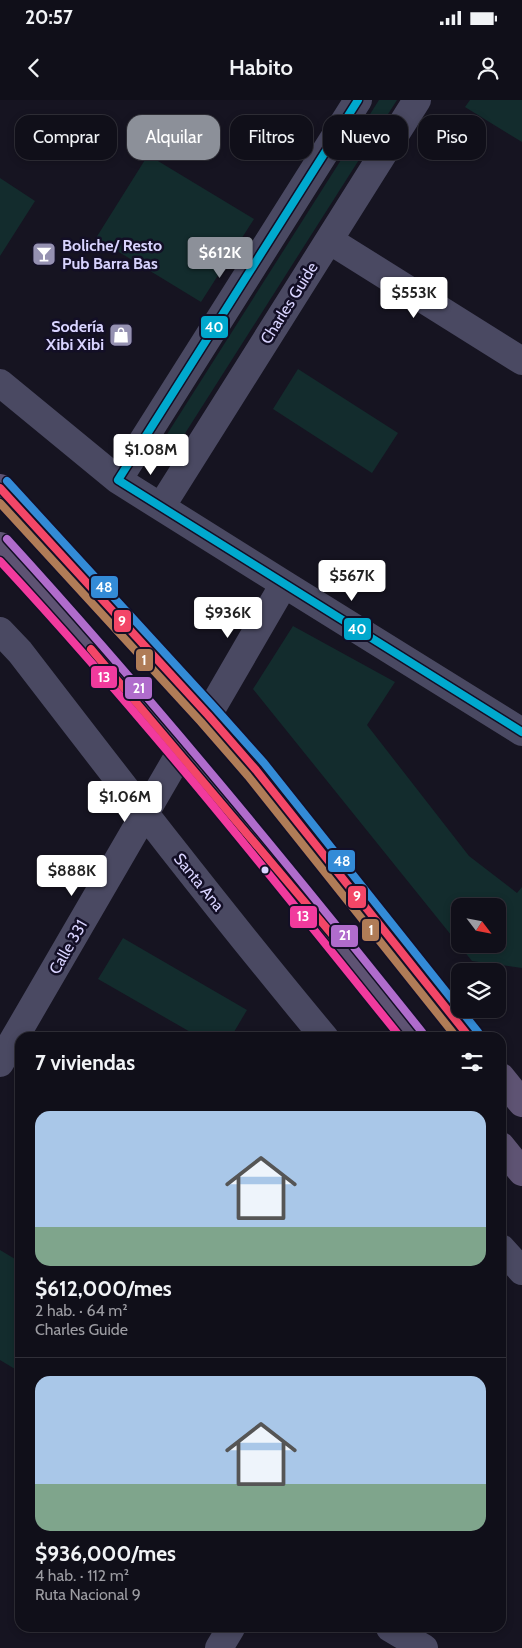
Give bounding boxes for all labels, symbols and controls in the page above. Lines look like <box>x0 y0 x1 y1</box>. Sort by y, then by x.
text: 20:57 <box>25 6 73 29</box>
icon: back <box>20 54 48 82</box>
text: Habito <box>229 54 293 81</box>
icon: person <box>474 54 502 82</box>
chip: Comprar <box>15 115 117 160</box>
chip: Alquilar <box>127 115 220 160</box>
chip: Filtros <box>230 115 313 160</box>
chip: Nuevo <box>323 115 408 160</box>
chip: Piso <box>418 115 486 160</box>
place label: Boliche/ Resto Pub Barra Bas <box>62 236 162 273</box>
pin: $612K <box>185 236 255 279</box>
bar icon: Boliche/ Resto Pub Barra Bas <box>31 241 57 267</box>
text: $612K <box>199 243 241 262</box>
street label: Charles Guide <box>256 259 322 347</box>
pin: $553K <box>379 276 449 319</box>
text: $553K <box>391 283 437 302</box>
line badge: 40 <box>200 315 229 339</box>
place label: Sodería Xibi Xibi <box>45 317 104 354</box>
text: 40 <box>205 318 223 336</box>
shop icon: Sodería Xibi Xibi <box>108 322 134 348</box>
pin: $1.08M <box>110 434 192 476</box>
text: $1.08M <box>125 440 177 459</box>
pin: $567K <box>317 560 387 602</box>
text: $567K <box>329 566 375 585</box>
line badge: 48 <box>90 575 119 599</box>
text: 48 <box>95 578 113 596</box>
pin: $936K <box>193 596 263 639</box>
text: $936K <box>205 603 251 622</box>
line badge: 9 <box>113 609 132 633</box>
text: 9 <box>118 612 126 630</box>
line badge: 40 <box>343 617 372 641</box>
text: 40 <box>348 620 366 638</box>
line badge: 1 <box>135 648 154 672</box>
text: 1 <box>141 651 147 669</box>
line badge: 13 <box>90 665 118 689</box>
text: 13 <box>98 668 110 686</box>
line badge: 21 <box>124 676 153 700</box>
text: 21 <box>133 679 145 697</box>
pin: $1.06M <box>84 780 166 823</box>
text: $1.06M <box>99 787 151 806</box>
street label: Santa Ana <box>170 849 228 915</box>
line badge: 48 <box>327 849 356 873</box>
text: 48 <box>333 852 351 870</box>
pin: $888K <box>37 854 107 897</box>
text: $888K <box>48 861 96 880</box>
unlabelled marker <box>260 865 270 875</box>
line badge: 9 <box>347 885 367 909</box>
text: 9 <box>353 887 361 905</box>
north arrow <box>451 898 506 952</box>
map controls <box>451 898 506 1018</box>
line badge: 13 <box>289 905 318 929</box>
text: 13 <box>297 907 309 925</box>
street label: Calle 331 <box>45 917 91 977</box>
line badge: 1 <box>361 918 380 942</box>
text: 1 <box>368 921 374 939</box>
line badge: 21 <box>330 924 359 948</box>
text: 21 <box>339 926 351 944</box>
button: layers <box>451 963 506 1018</box>
icon: filters <box>458 1048 486 1076</box>
text: 7 viviendas <box>35 1050 135 1075</box>
icon: home <box>216 1143 306 1233</box>
text: $612,000/mes <box>35 1276 172 1301</box>
text: 2 hab. · 64 m² <box>35 1301 128 1320</box>
text: Charles Guide <box>35 1320 128 1339</box>
icon: home <box>216 1409 306 1499</box>
text: $936,000/mes <box>35 1541 176 1566</box>
text: 4 hab. · 112 m² <box>35 1566 129 1585</box>
text: Ruta Nacional 9 <box>35 1585 141 1604</box>

